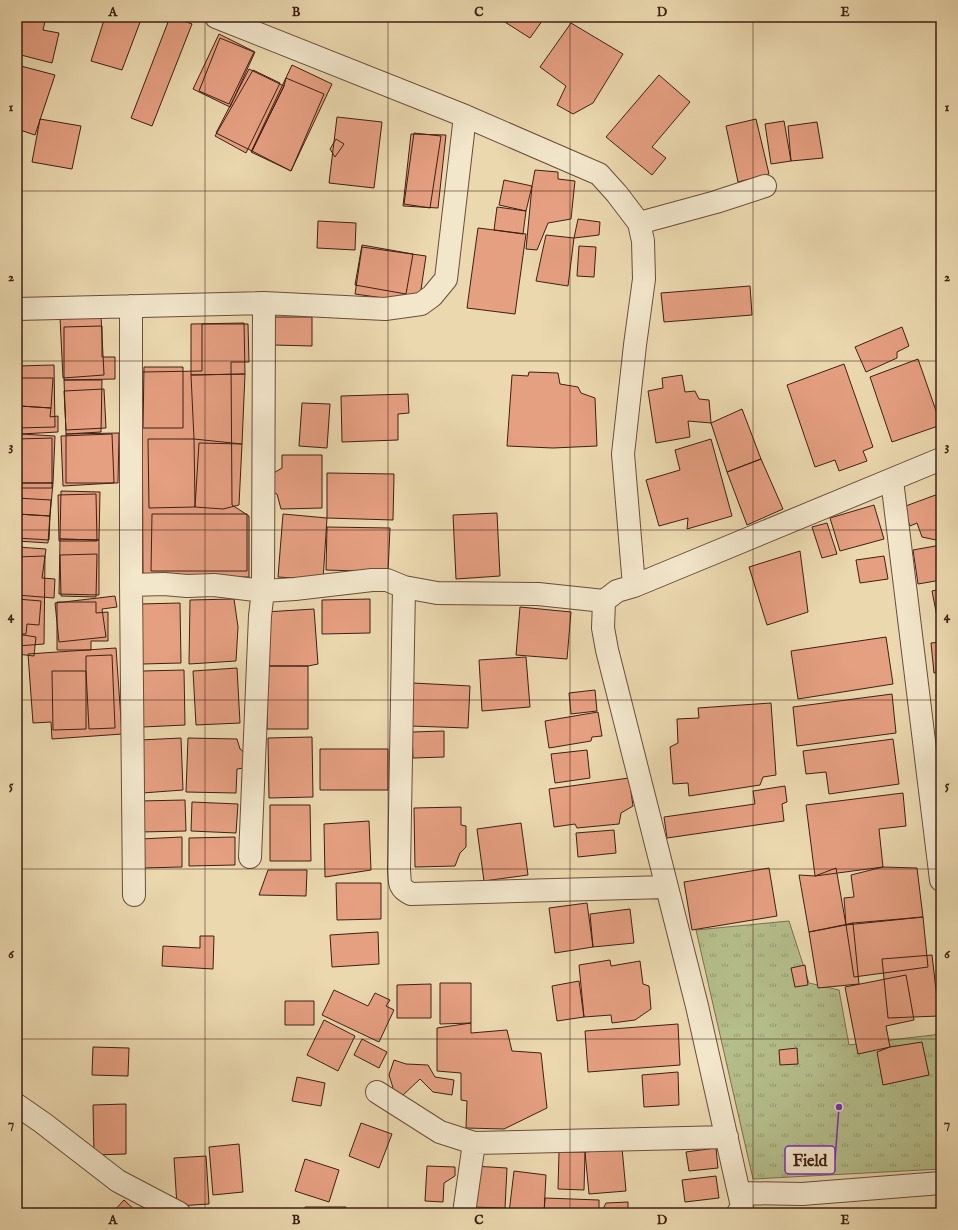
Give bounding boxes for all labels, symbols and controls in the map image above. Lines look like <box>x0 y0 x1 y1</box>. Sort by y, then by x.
text: A <box>108 4 119 21</box>
text: B <box>292 4 301 21</box>
text: C <box>474 4 484 21</box>
text: D <box>657 4 668 21</box>
text: E <box>840 4 850 21</box>
text: 1 <box>9 99 14 116</box>
text: 1 <box>945 99 950 116</box>
text: 2 <box>8 269 14 286</box>
text: 2 <box>944 269 950 286</box>
text: 3 <box>9 438 14 455</box>
text: 3 <box>945 438 950 455</box>
text: 4 <box>8 608 15 625</box>
text: 4 <box>944 608 951 625</box>
text: 5 <box>9 777 14 794</box>
text: 5 <box>945 777 950 794</box>
text: 6 <box>8 946 14 963</box>
text: 6 <box>944 946 950 963</box>
text: 7 <box>8 1116 14 1133</box>
text: 7 <box>944 1116 950 1133</box>
callout: Field <box>785 1146 835 1174</box>
text: Field <box>793 1152 828 1172</box>
text: A <box>108 1212 119 1229</box>
text: B <box>292 1212 301 1229</box>
text: C <box>474 1212 484 1229</box>
text: D <box>657 1212 668 1229</box>
text: E <box>840 1212 850 1229</box>

